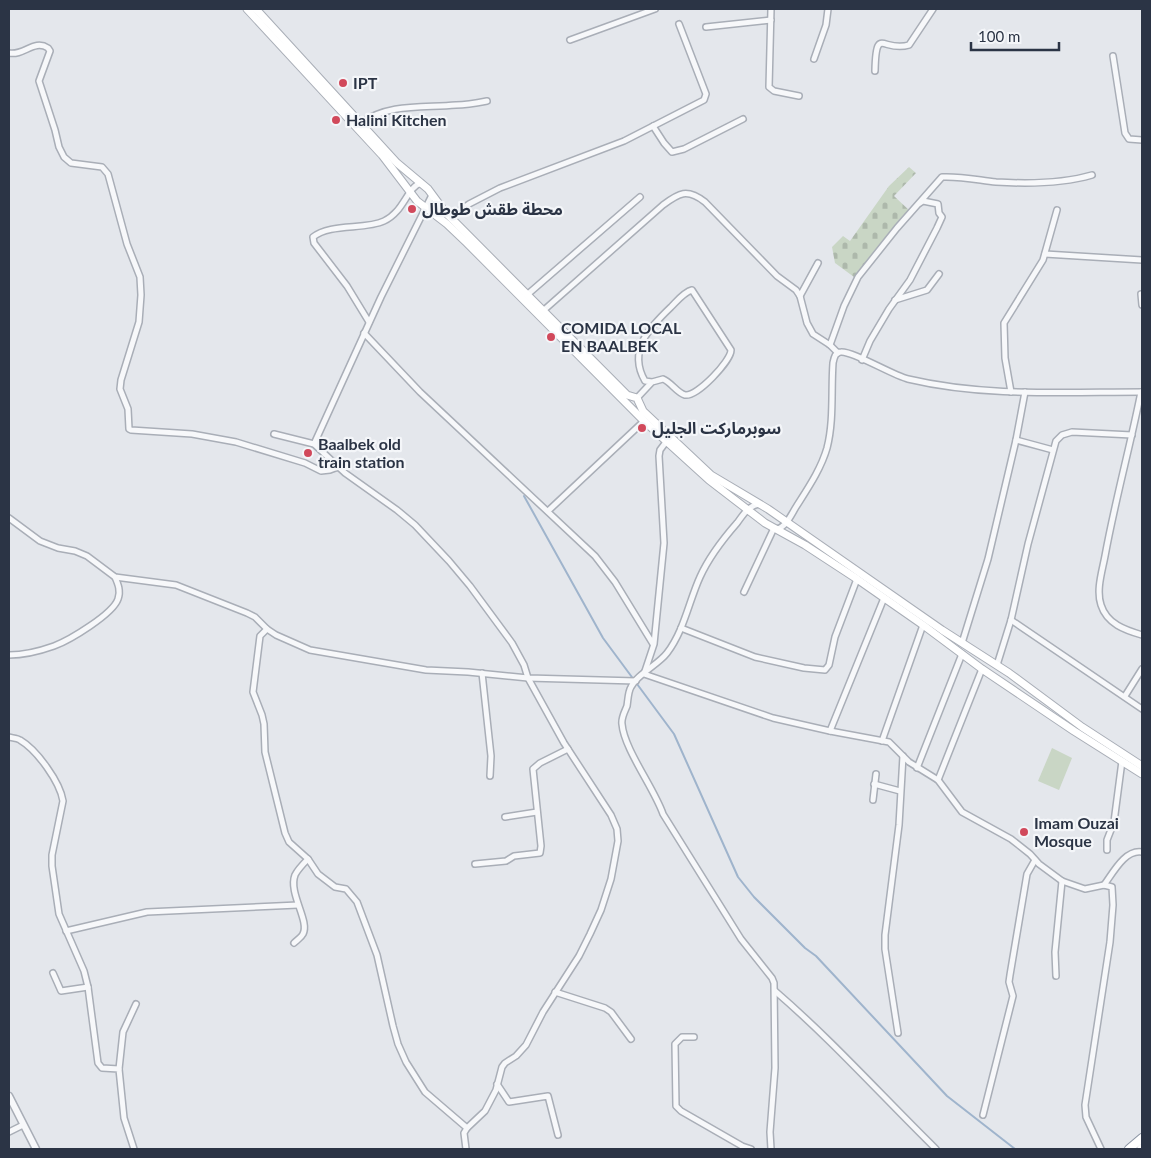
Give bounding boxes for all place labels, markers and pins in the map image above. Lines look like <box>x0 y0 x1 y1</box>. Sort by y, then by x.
place label: IPT <box>353 73 378 92</box>
marker: IPT <box>337 77 349 89</box>
place label: Halini Kitchen <box>346 110 446 129</box>
marker: Halini Kitchen <box>330 114 342 126</box>
place label: محطة طقش طوطال <box>422 199 563 219</box>
marker: محطة طقش طوطال <box>406 203 418 215</box>
place label: COMIDA LOCAL EN BAALBEK <box>561 318 682 355</box>
marker: COMIDA LOCAL EN BAALBEK <box>545 331 557 343</box>
place label: سوبرماركت الجليل <box>652 418 781 438</box>
marker: سوبرماركت الجليل <box>636 422 648 434</box>
place label: Baalbek old train station <box>318 434 404 471</box>
marker: Baalbek old train station <box>302 447 314 459</box>
place label: Imam Ouzai Mosque <box>1034 813 1119 850</box>
marker: Imam Ouzai Mosque <box>1018 826 1030 838</box>

